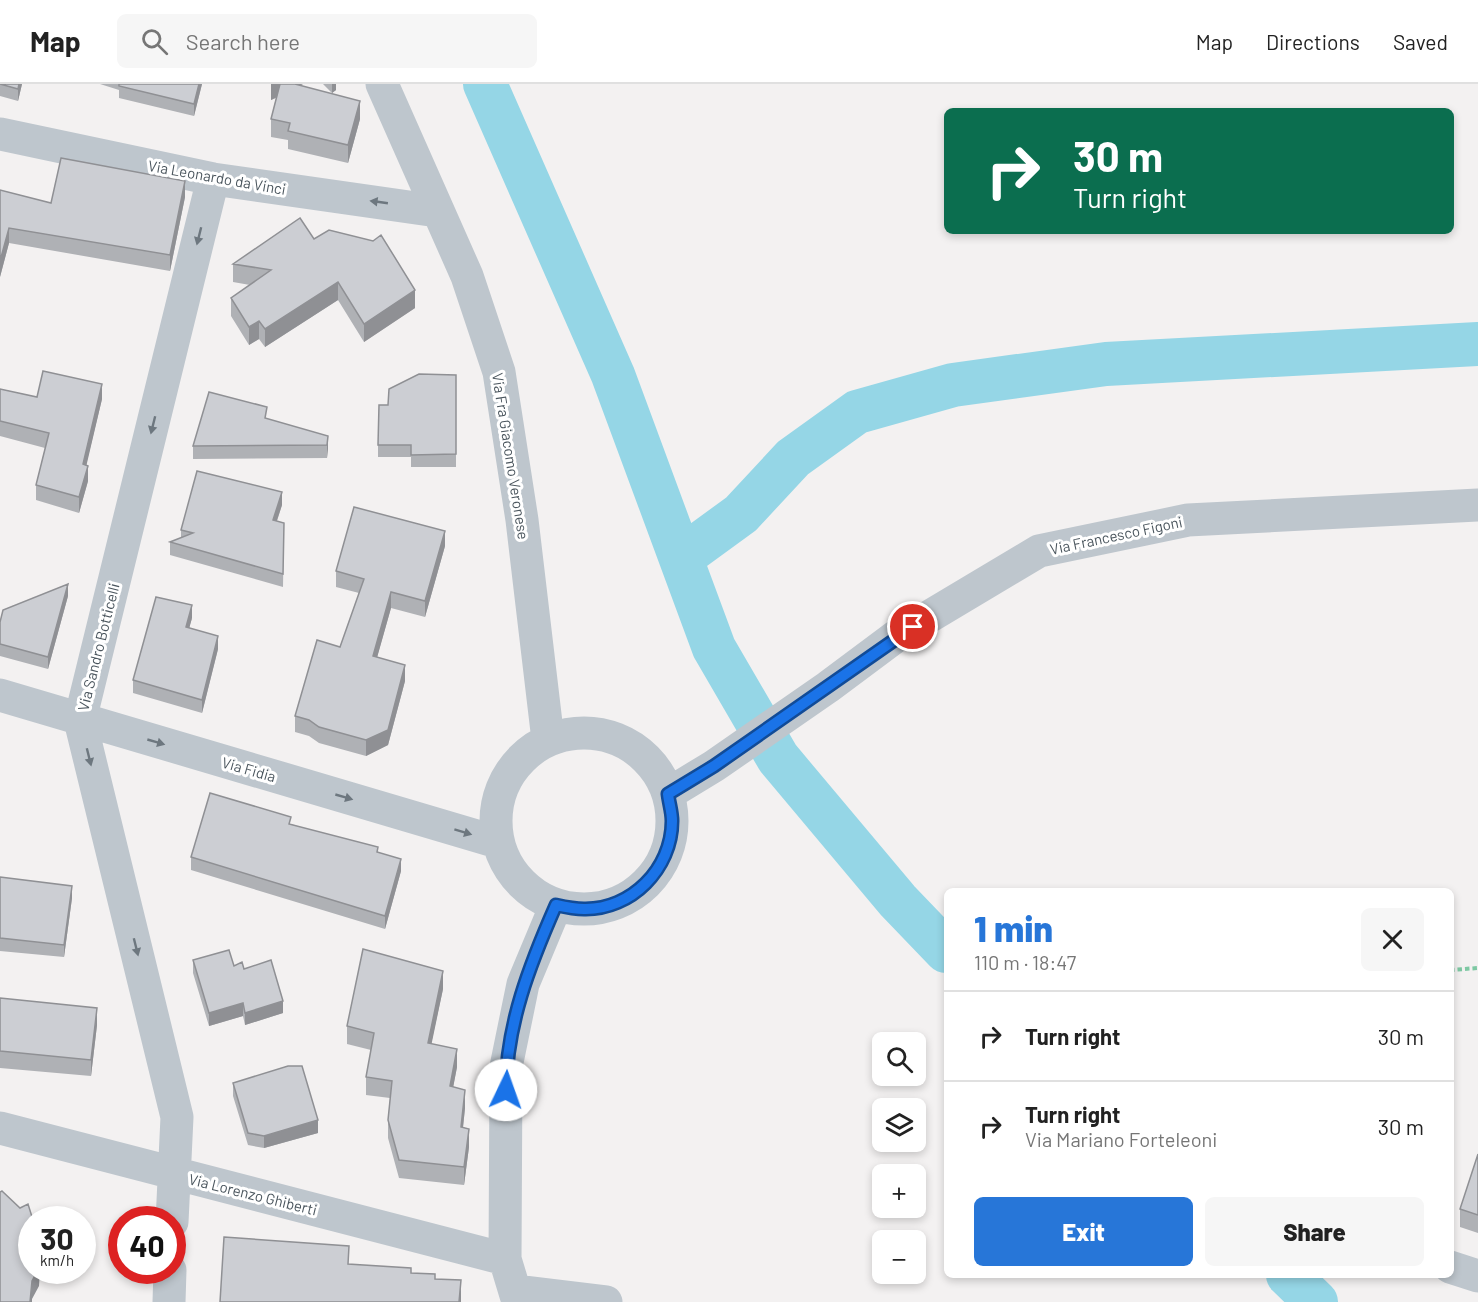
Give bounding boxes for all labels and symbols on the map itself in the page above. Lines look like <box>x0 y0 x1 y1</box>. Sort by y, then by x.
street label: Via Leonardo da Vinci <box>147 156 287 198</box>
one-way arrow <box>369 198 388 207</box>
one-way arrow <box>194 227 204 245</box>
street label: Via Fra Giacomo Veronese <box>489 371 533 541</box>
one-way arrow <box>147 416 157 435</box>
street label: Via Francesco Figoni <box>1048 512 1184 558</box>
street label: Via Sandro Botticelli <box>73 581 123 713</box>
pin <box>887 601 938 652</box>
one-way arrow <box>148 738 166 747</box>
one-way arrow <box>85 748 95 767</box>
street label: Via Fidia <box>220 753 278 785</box>
one-way arrow <box>335 793 353 802</box>
one-way arrow <box>454 828 472 837</box>
one-way arrow <box>131 938 141 956</box>
position arrow <box>474 1058 538 1122</box>
street label: Via Lorenzo Ghiberti <box>187 1169 319 1219</box>
speed limit sign: 40 <box>108 1206 186 1284</box>

